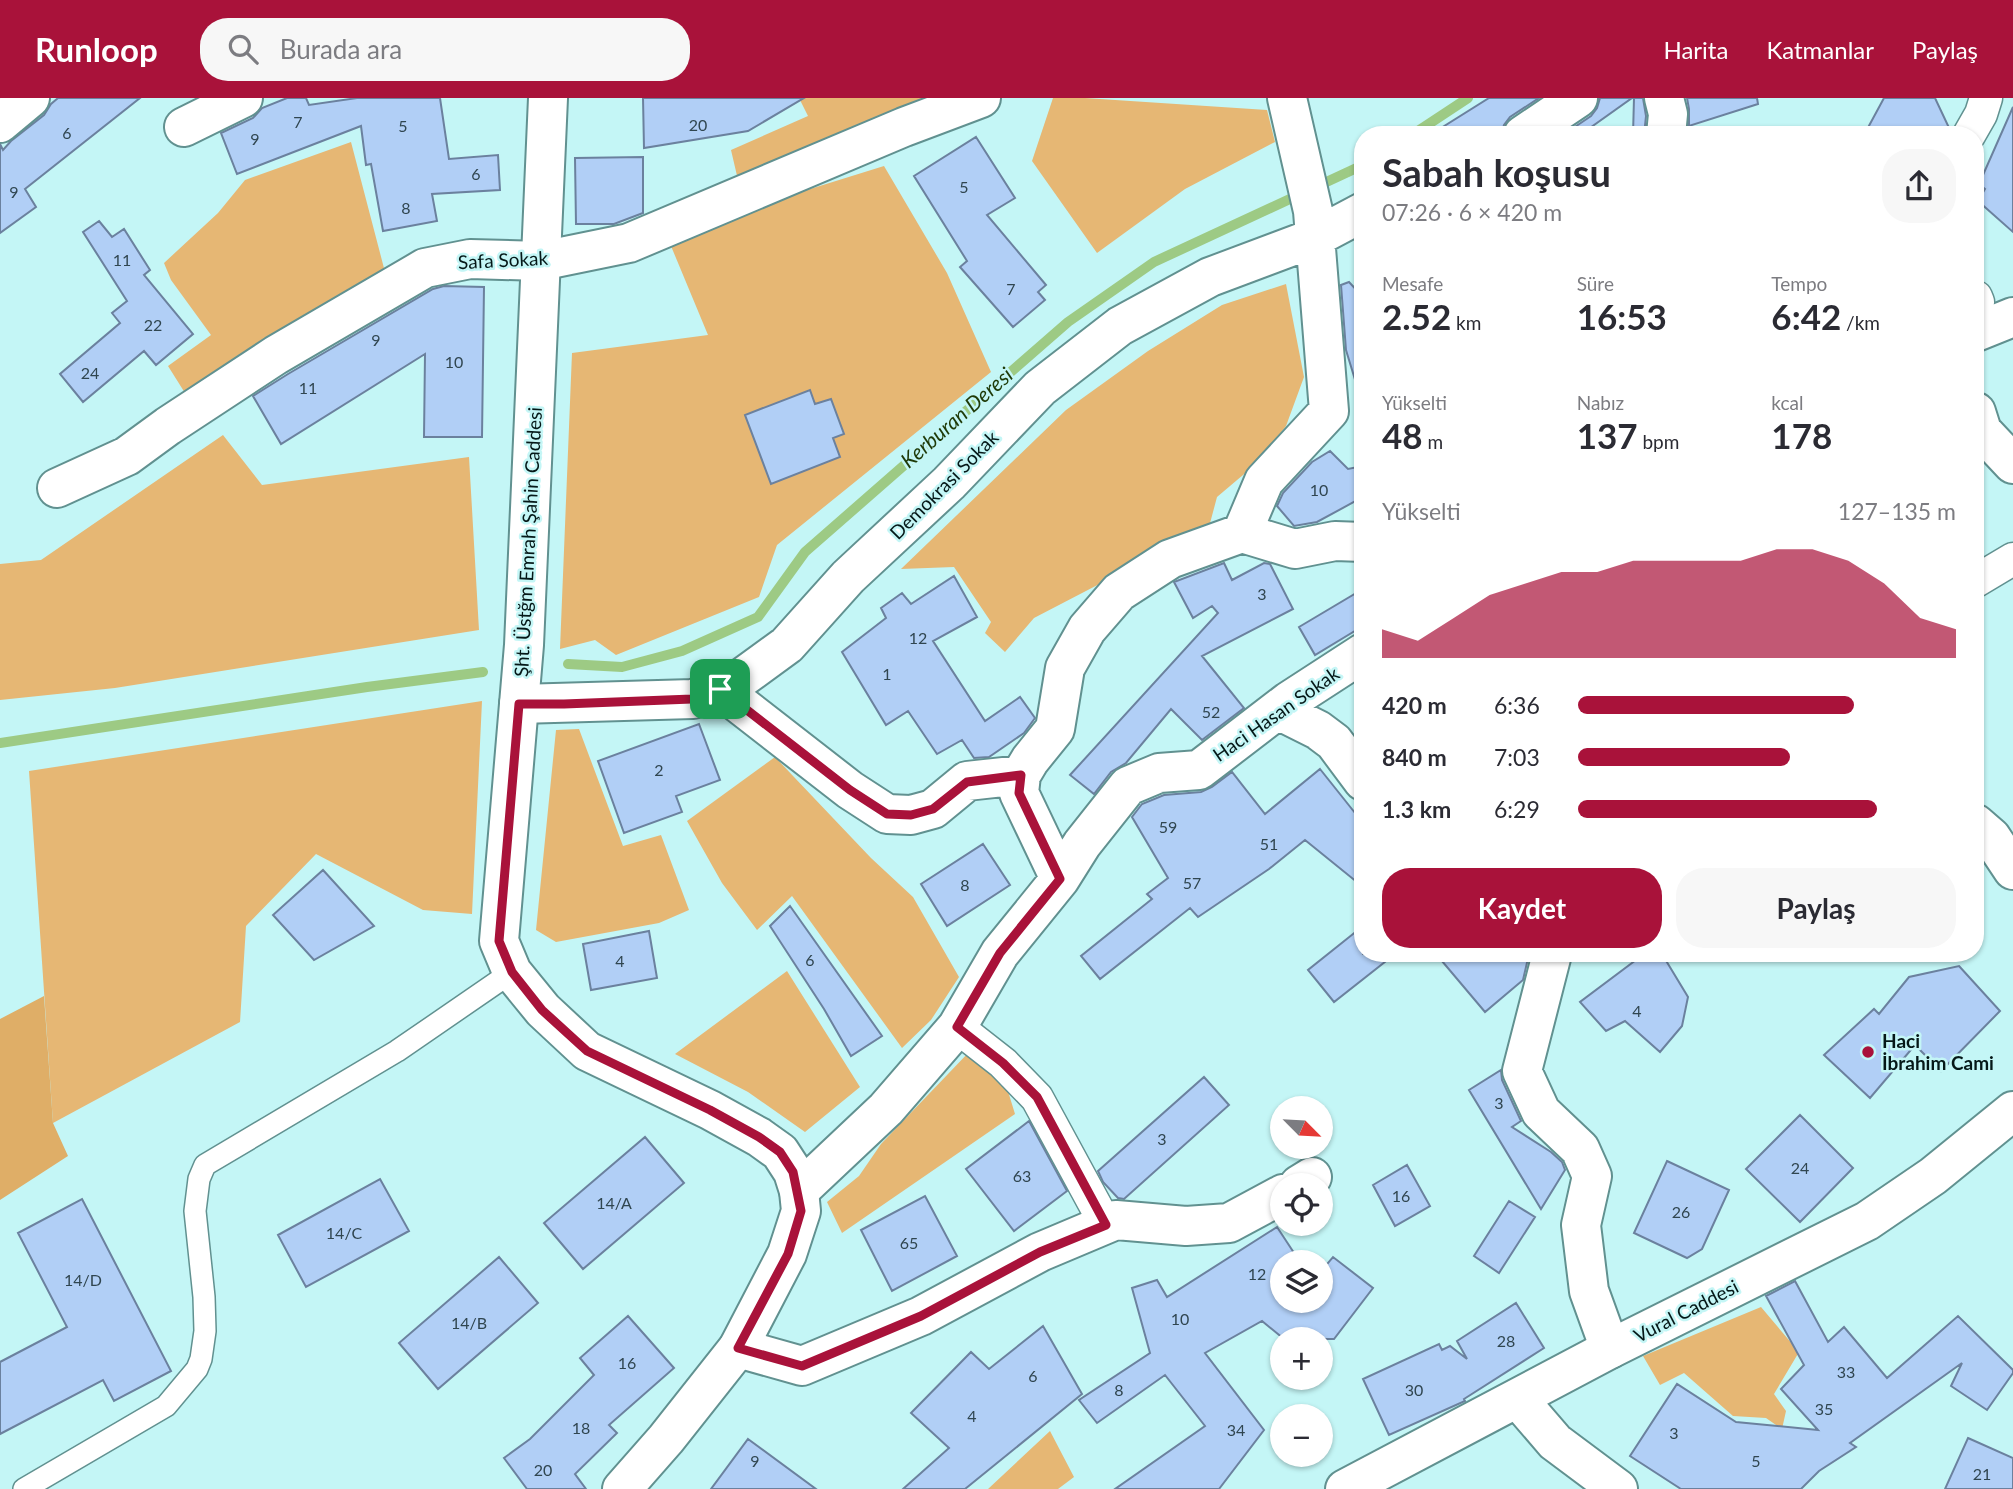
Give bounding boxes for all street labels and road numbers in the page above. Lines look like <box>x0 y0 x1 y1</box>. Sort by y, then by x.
street label: Safa Sokak <box>457 246 549 273</box>
street label: Şht. Üstğm Emrah Şahin Caddesi <box>509 406 546 677</box>
street label: Demokrasi Sokak <box>885 425 1003 544</box>
street label: Haci Hasan Sokak <box>1208 661 1344 766</box>
street label: Vural Caddesi <box>1630 1274 1742 1347</box>

